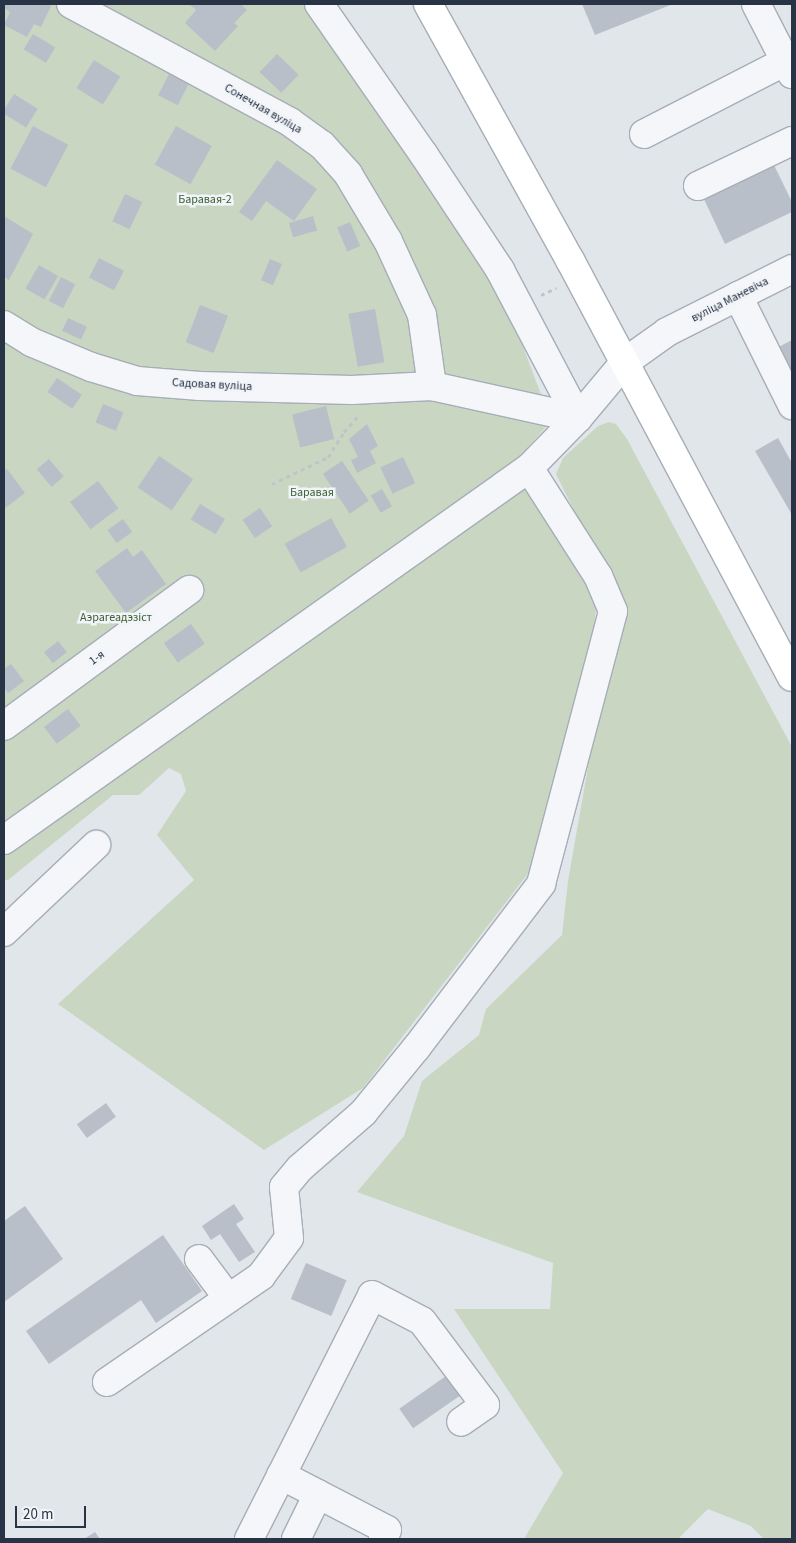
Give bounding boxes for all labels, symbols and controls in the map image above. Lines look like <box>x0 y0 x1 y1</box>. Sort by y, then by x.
street label: Сонечная вуліца <box>222 81 304 137</box>
park label: Баравая-2 <box>178 193 232 207</box>
street label: вуліца Маневіча <box>689 274 771 326</box>
street label: Садовая вуліца <box>172 376 252 394</box>
park label: Баравая <box>290 486 334 500</box>
park label: Аэрагеадэзіст <box>80 611 152 625</box>
street label: 1-я <box>86 648 108 668</box>
scale bar <box>18 1496 89 1528</box>
text: 20 m <box>23 1504 53 1525</box>

